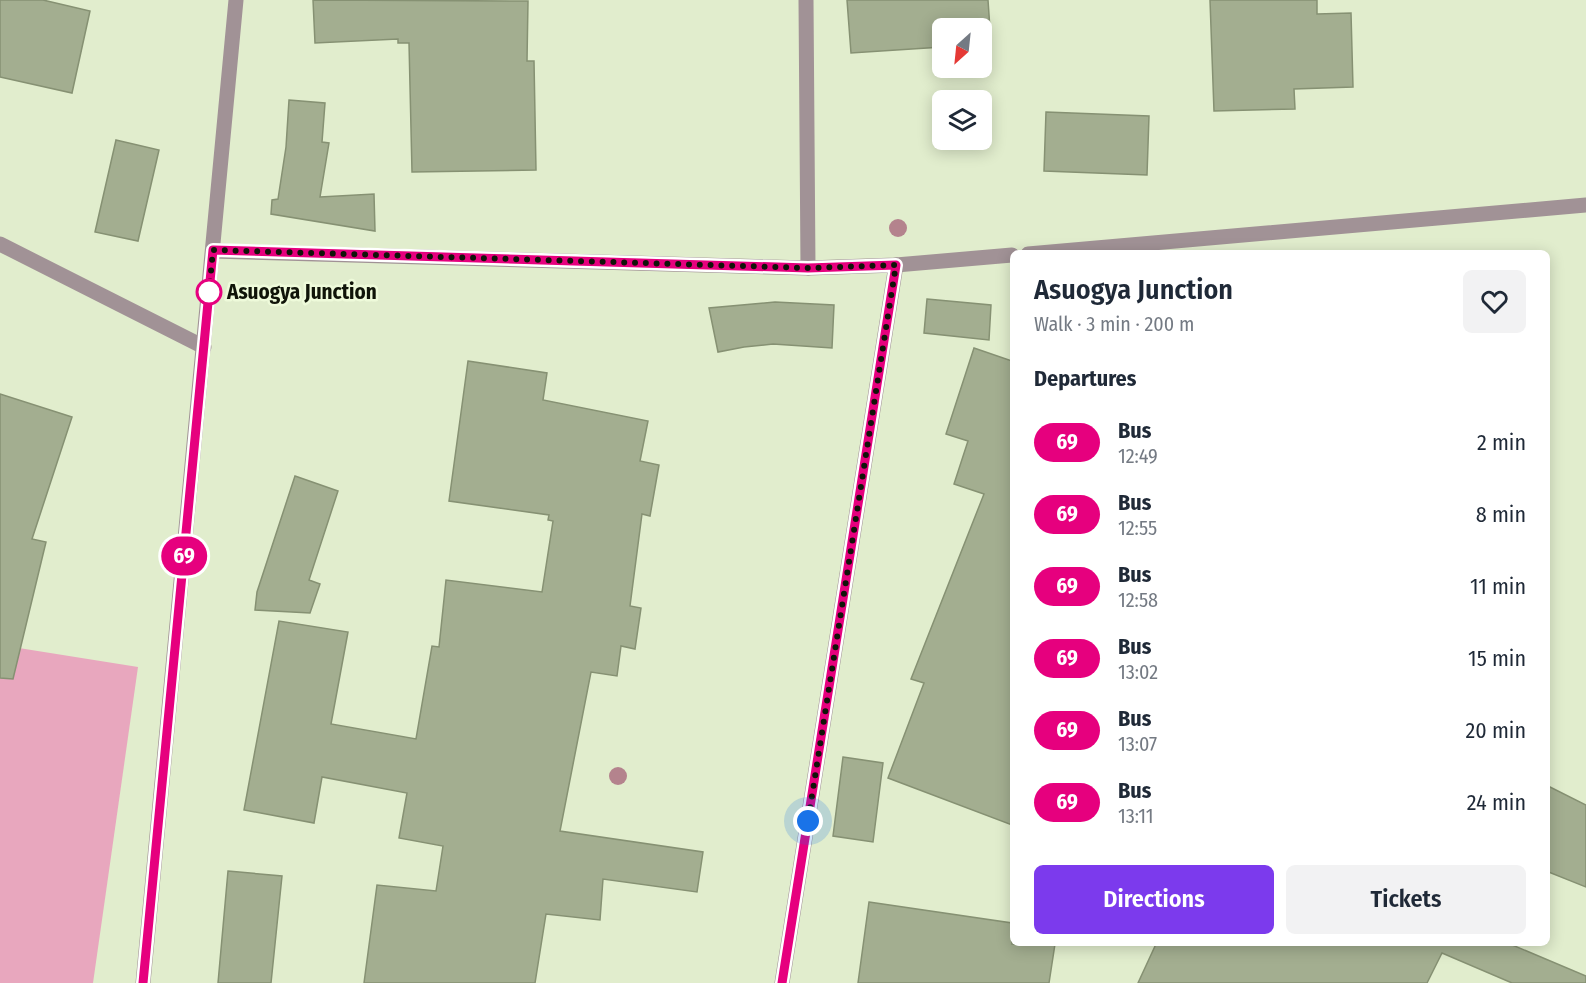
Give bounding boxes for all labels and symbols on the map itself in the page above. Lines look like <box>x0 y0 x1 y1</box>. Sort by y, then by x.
north arrow <box>932 18 992 78</box>
marker: Asuogya Junction <box>196 279 222 305</box>
place label: Asuogya Junction <box>226 279 377 305</box>
line badge: 69 <box>157 536 211 576</box>
your location <box>793 806 823 836</box>

